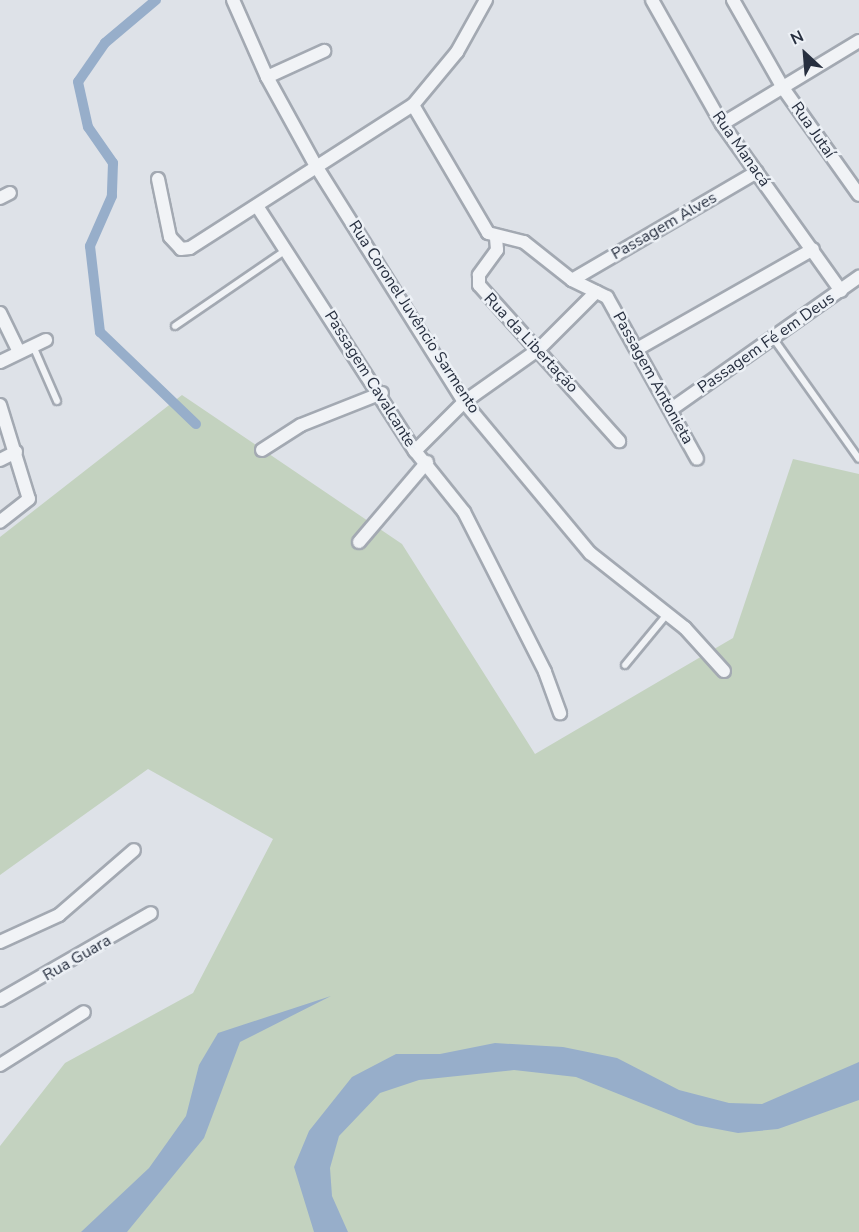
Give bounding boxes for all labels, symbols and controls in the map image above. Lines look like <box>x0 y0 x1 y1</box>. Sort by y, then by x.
north arrow <box>775 24 835 84</box>
text: N <box>787 25 807 50</box>
street label: Rua Jutaí <box>787 98 839 162</box>
street label: Rua Manacá <box>708 108 774 190</box>
street label: Passagem Alves <box>608 188 720 264</box>
street label: Rua Coronel Juvêncio Sarmento <box>344 217 484 417</box>
street label: Rua da Libertação <box>480 289 582 397</box>
street label: Passagem Fé em Deus <box>694 289 838 397</box>
street label: Passagem Cavalcante <box>320 307 420 451</box>
street label: Passagem Antonieta <box>609 308 697 448</box>
street label: Rua Guara <box>40 931 114 985</box>

